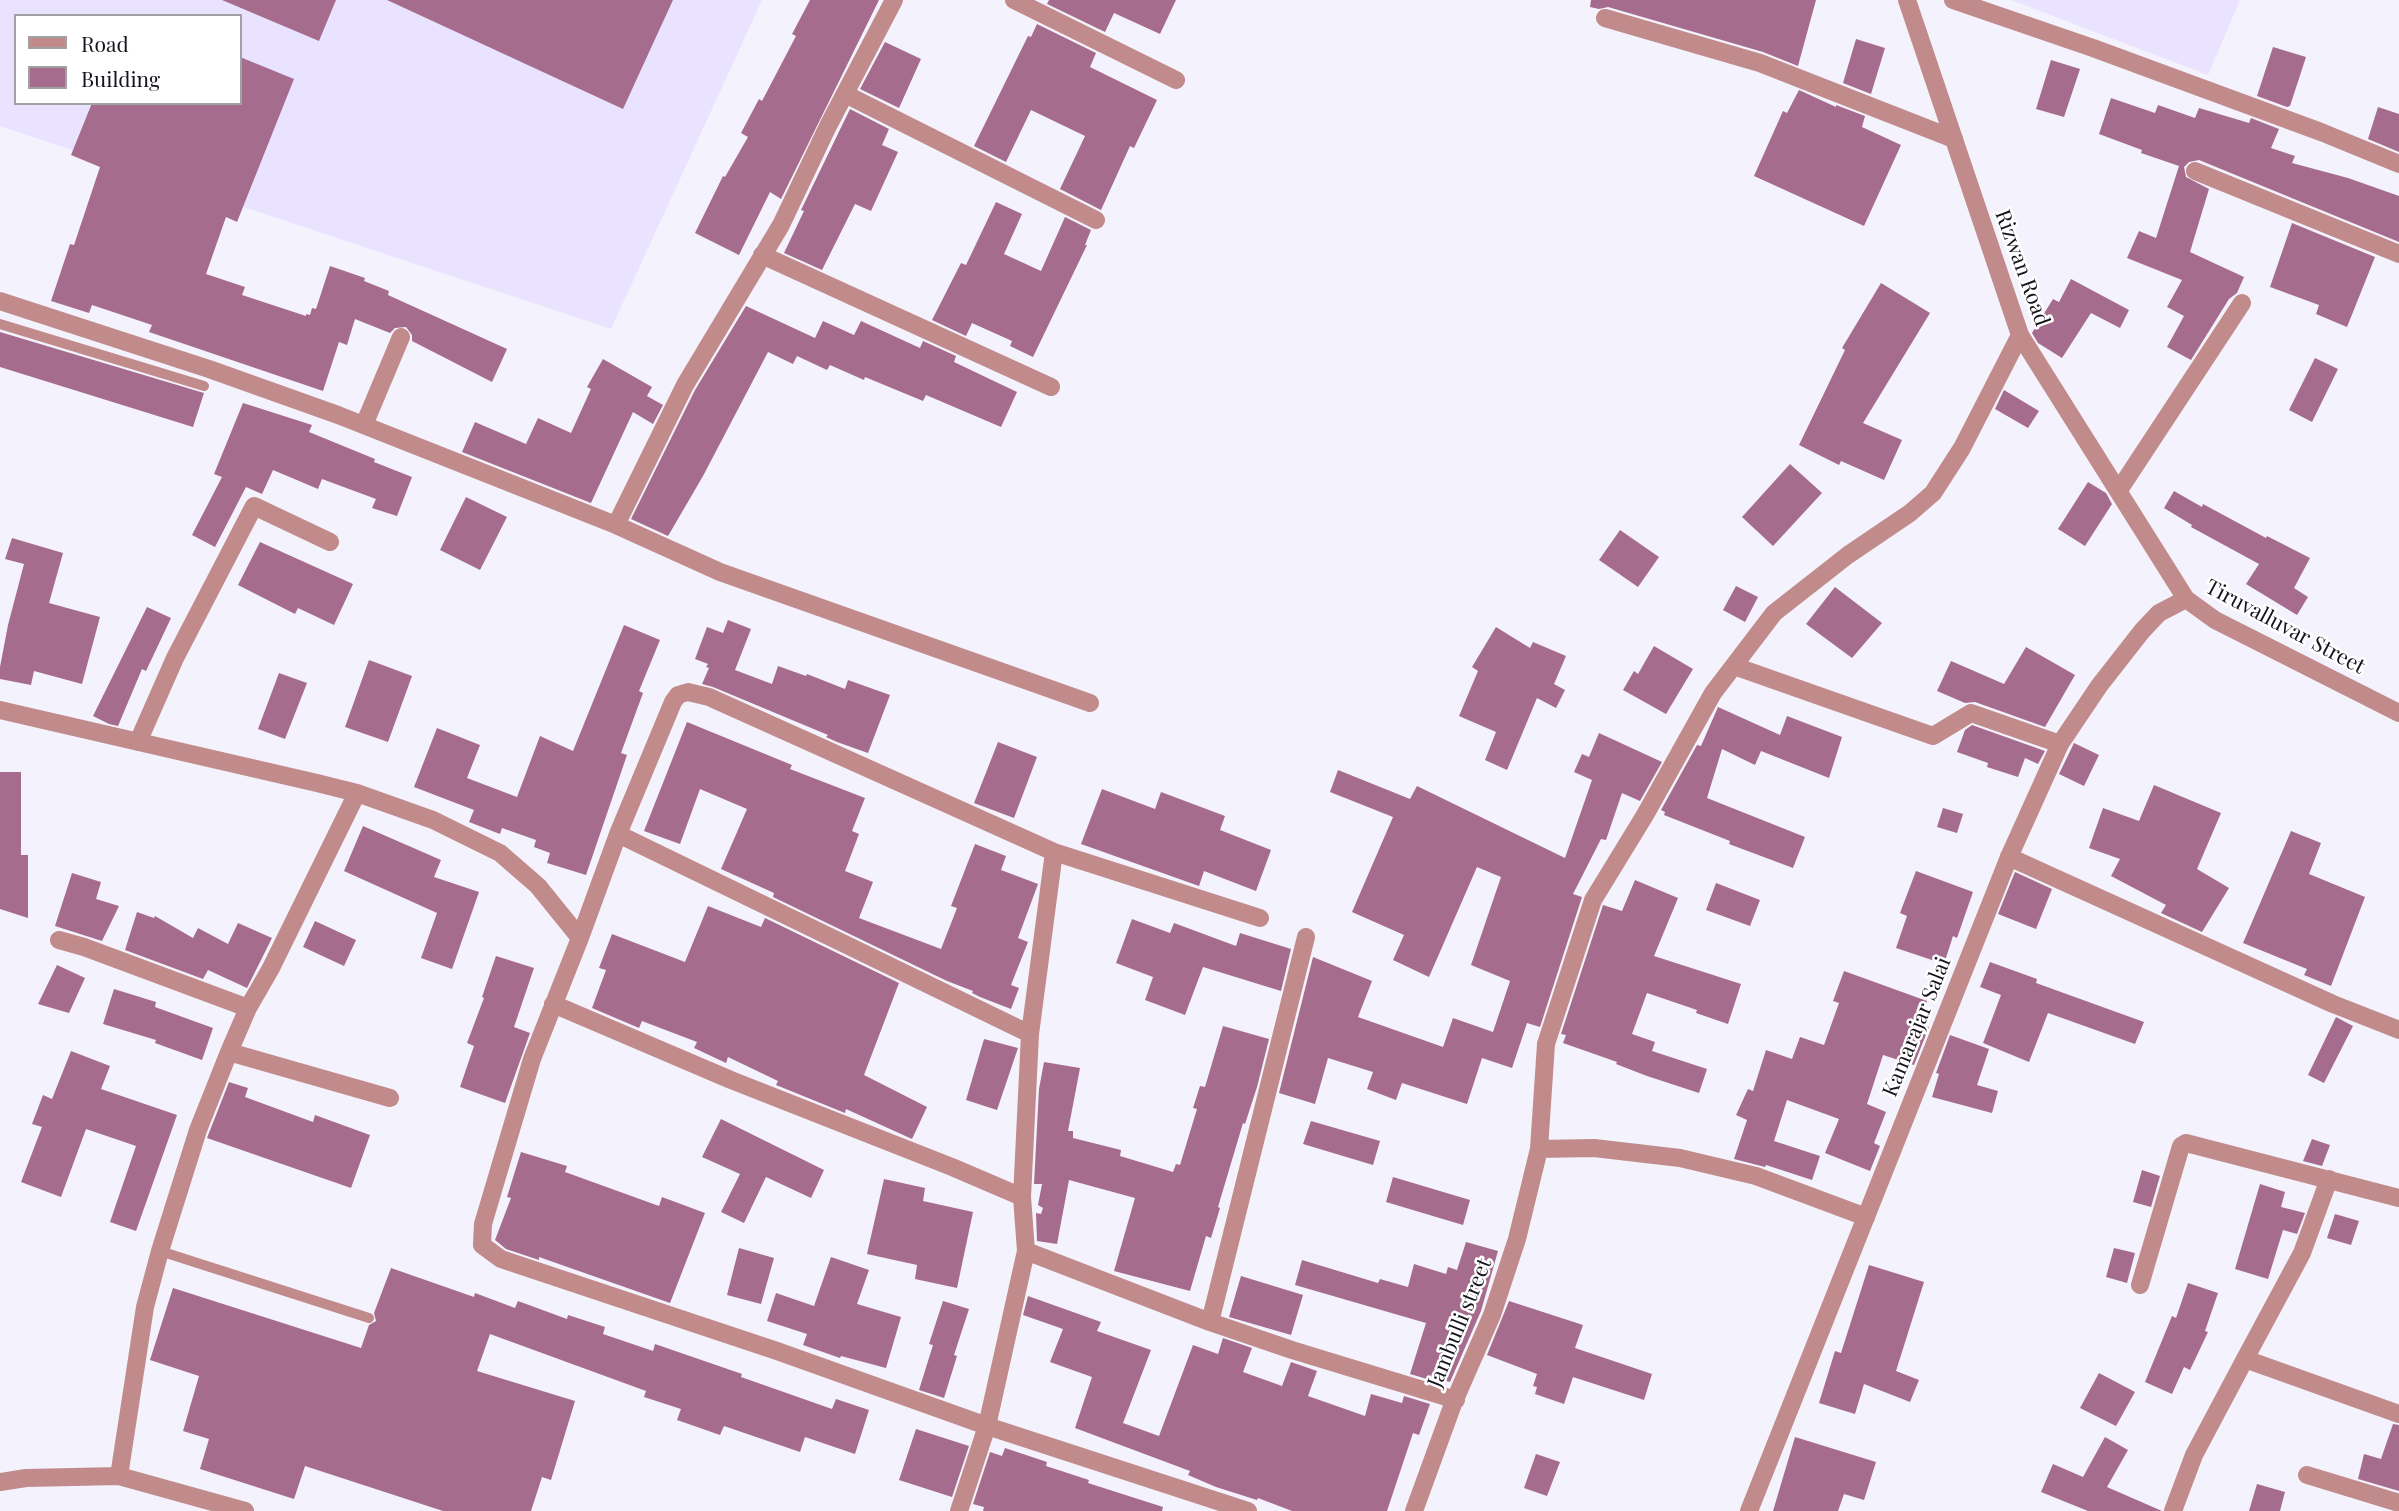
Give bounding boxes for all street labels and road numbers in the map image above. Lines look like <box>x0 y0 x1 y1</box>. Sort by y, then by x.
street label: Rizwan Road <box>1989 206 2055 330</box>
street label: Tiruvalluvar Street <box>2201 574 2369 680</box>
street label: Kamarajar Salai <box>1878 954 1956 1100</box>
street label: Jambulli street <box>1423 1255 1497 1391</box>

